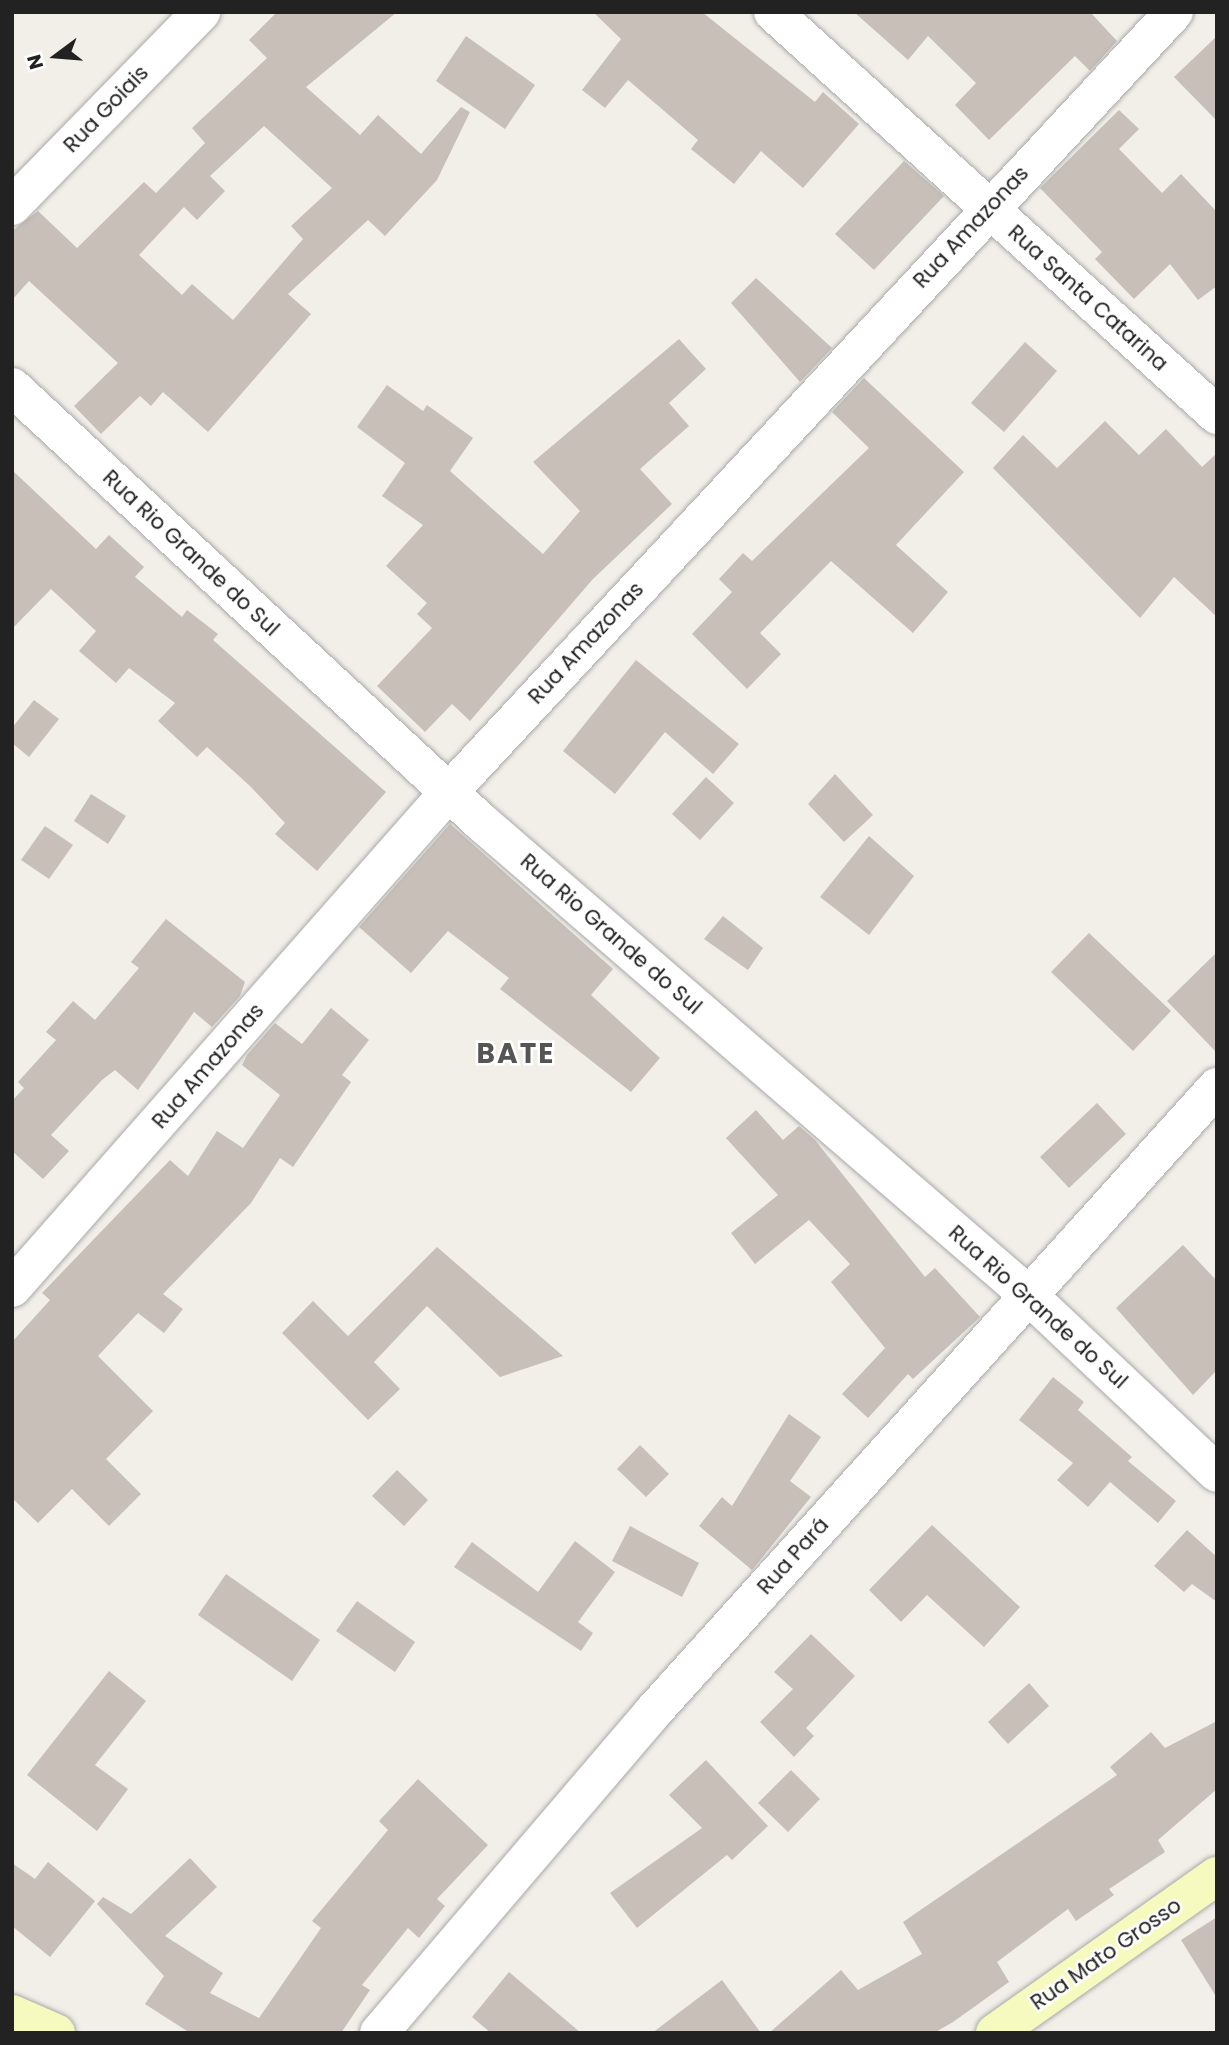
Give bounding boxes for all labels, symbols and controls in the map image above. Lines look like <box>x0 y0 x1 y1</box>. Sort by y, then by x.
north arrow <box>21 21 91 91</box>
text: N <box>20 51 50 73</box>
street label: Rua Goiais <box>58 60 154 158</box>
street label: Rua Amazonas <box>908 161 1034 293</box>
street label: Rua Santa Catarina <box>1003 220 1173 376</box>
street label: Rua Rio Grande do Sul <box>98 465 284 641</box>
street label: Rua Amazonas <box>523 577 649 709</box>
street label: Rua Rio Grande do Sul <box>515 848 707 1020</box>
street label: Rua Amazonas <box>147 998 269 1134</box>
district label: BATE <box>477 1037 555 1071</box>
street label: Rua Rio Grande do Sul <box>943 1220 1133 1394</box>
street label: Rua Pará <box>752 1512 834 1600</box>
street label: Rua Mato Grosso <box>1026 1893 1186 2015</box>

